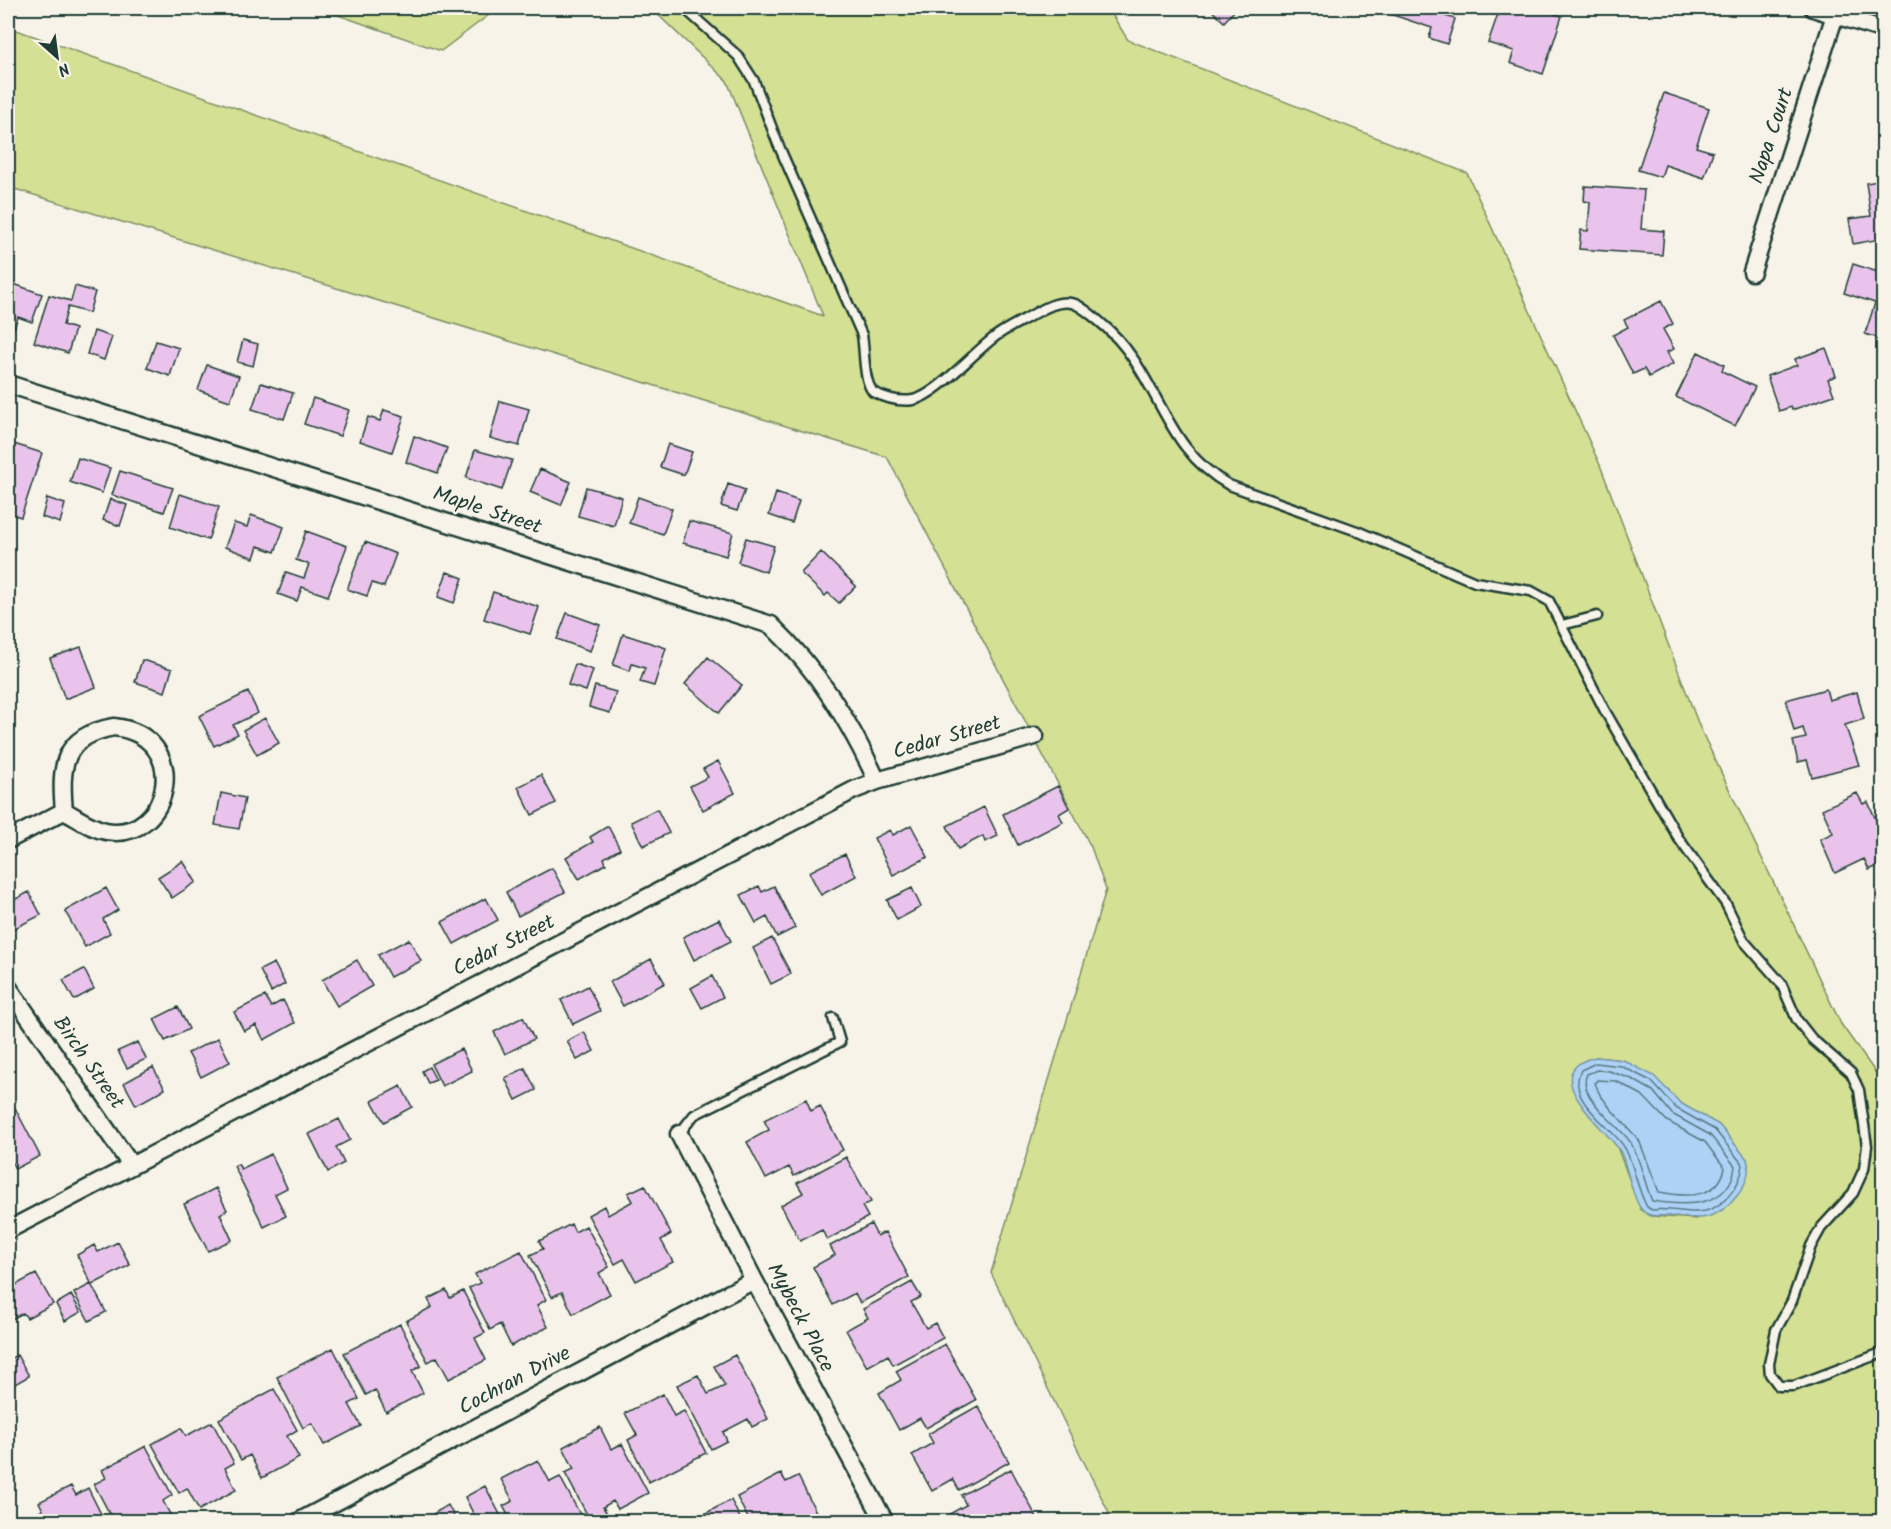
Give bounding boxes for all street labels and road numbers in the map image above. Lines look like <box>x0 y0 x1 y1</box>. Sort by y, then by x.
street label: Napa Court <box>1741 83 1803 188</box>
street label: Maple Street <box>428 478 547 544</box>
street label: Cedar Street <box>889 707 1006 769</box>
street label: Cedar Street <box>447 906 562 986</box>
street label: Birch Street <box>44 1009 133 1117</box>
street label: Mybeck Place <box>757 1257 843 1379</box>
street label: Cochran Drive <box>453 1337 577 1424</box>

